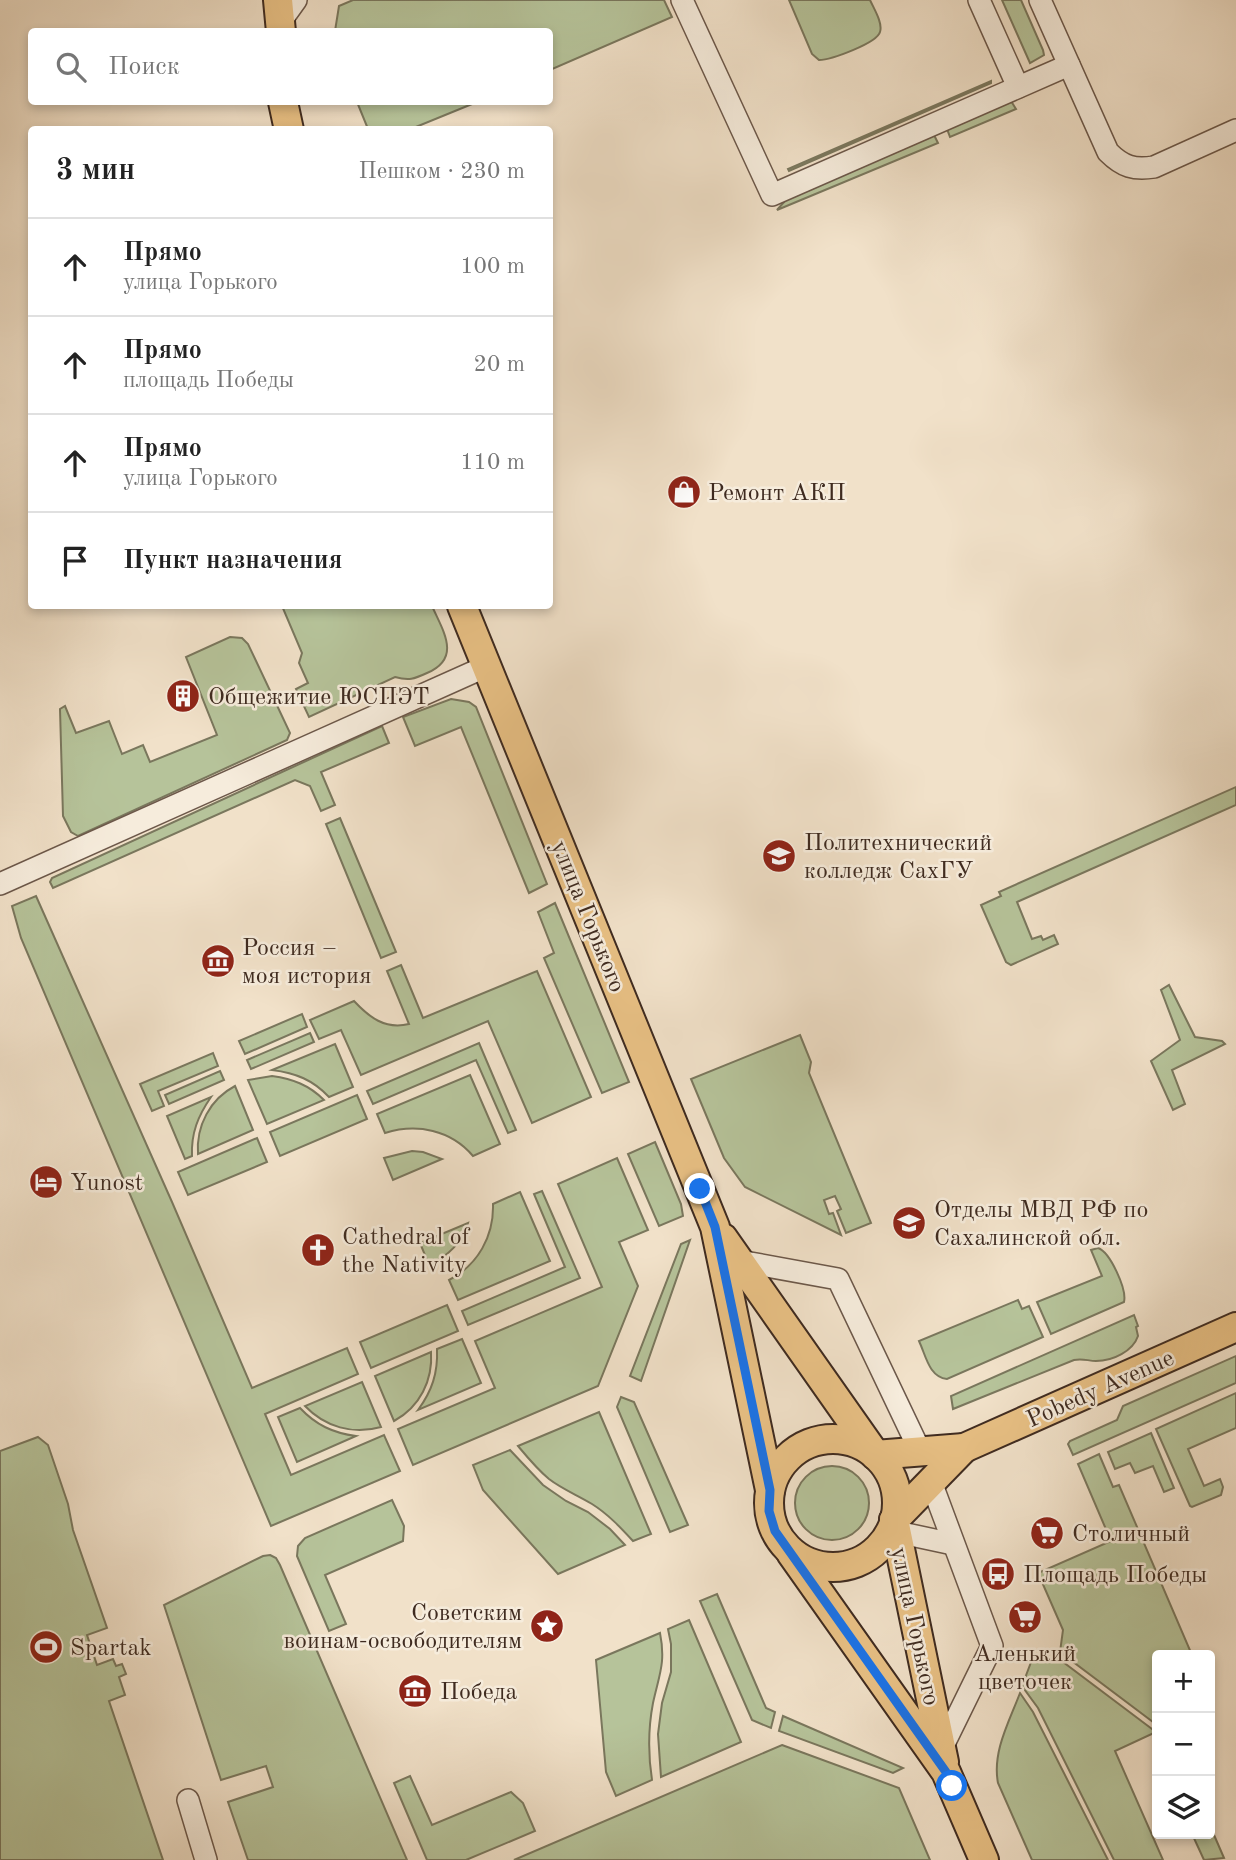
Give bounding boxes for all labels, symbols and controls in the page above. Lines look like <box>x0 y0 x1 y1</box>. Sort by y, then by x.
search box <box>28 28 553 105</box>
icon: search <box>52 48 90 86</box>
text: Поиск <box>108 54 180 80</box>
text: 3 мин <box>56 156 135 186</box>
text: Пешком · 230 m <box>359 160 525 183</box>
text: Прямо <box>123 240 202 266</box>
icon: ahead <box>56 248 94 286</box>
text: 100 m <box>460 255 525 278</box>
text: улица Горького <box>123 271 278 294</box>
text: Прямо <box>123 338 202 364</box>
icon: ahead <box>56 346 94 384</box>
text: 20 m <box>474 353 525 376</box>
text: площадь Победы <box>123 369 294 392</box>
text: Прямо <box>123 436 202 462</box>
icon: ahead <box>56 444 94 482</box>
text: 110 m <box>460 451 525 474</box>
text: улица Горького <box>123 467 278 490</box>
shop icon: Ремонт АКП <box>665 473 703 511</box>
place label: Ремонт АКП <box>708 482 846 506</box>
icon: arrive <box>56 542 94 580</box>
text: Пункт назначения <box>123 548 342 574</box>
building icon: Общежитие ЮСПЭТ <box>164 677 202 715</box>
place label: Общежитие ЮСПЭТ <box>208 686 430 710</box>
place label: Политехнический колледж СахГУ <box>804 832 992 884</box>
street label: улица Горького <box>546 837 628 996</box>
school or university icon: Политехнический колледж СахГУ <box>760 837 798 875</box>
place label: Россия – моя история <box>242 937 371 989</box>
museum icon: Россия – моя история <box>199 942 237 980</box>
hotel icon: Yunost <box>27 1163 65 1201</box>
place label: Yunost <box>70 1172 143 1196</box>
route end <box>684 1173 715 1204</box>
place label: Отделы МВД РФ по Сахалинской обл. <box>934 1199 1148 1251</box>
school or university icon: Отделы МВД РФ по Сахалинской обл. <box>890 1204 928 1242</box>
place label: Cathedral of the Nativity <box>342 1226 471 1278</box>
church icon: Cathedral of the Nativity <box>299 1231 337 1269</box>
street label: Pobedy Avenue <box>1024 1347 1178 1433</box>
supermarket icon: Столичный <box>1028 1514 1066 1552</box>
place label: Столичный <box>1072 1523 1190 1547</box>
street label: улица Горького <box>886 1545 943 1708</box>
bus stop icon: Площадь Победы <box>979 1555 1017 1593</box>
place label: Площадь Победы <box>1023 1564 1207 1588</box>
supermarket icon: Аленький цветочек <box>1006 1598 1044 1636</box>
place label: Советским воинам-освободителям <box>284 1602 522 1654</box>
place icon: Советским воинам-освободителям <box>528 1607 566 1645</box>
sports icon: Spartak <box>27 1628 65 1666</box>
place label: Spartak <box>70 1637 152 1661</box>
place label: Аленький цветочек <box>974 1643 1076 1695</box>
map controls <box>1152 1650 1215 1839</box>
button: + <box>1152 1650 1215 1713</box>
museum icon: Победа <box>396 1672 434 1710</box>
place label: Победа <box>440 1681 518 1705</box>
button: − <box>1152 1713 1215 1776</box>
route start <box>936 1770 967 1801</box>
button: layers <box>1152 1776 1215 1839</box>

